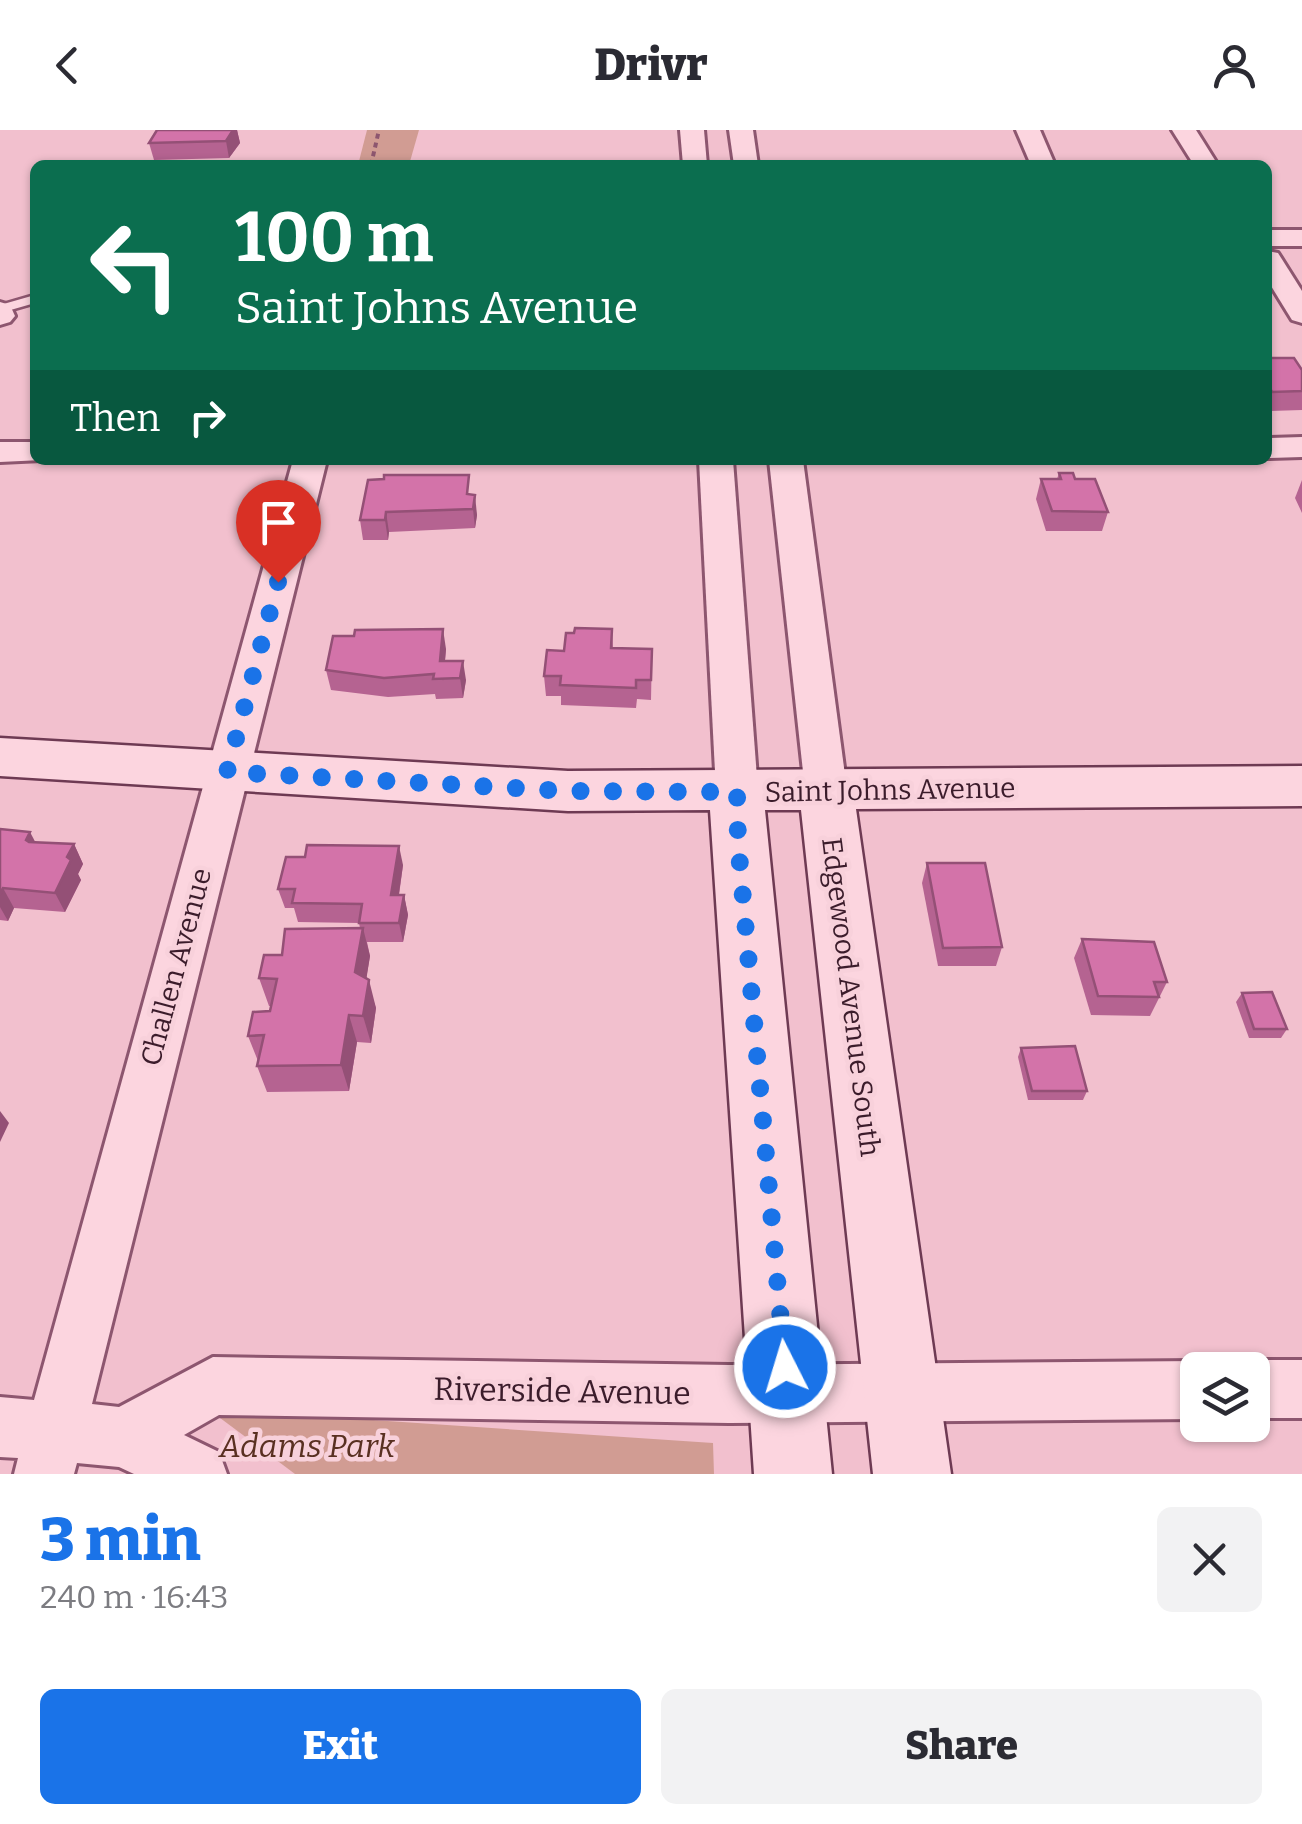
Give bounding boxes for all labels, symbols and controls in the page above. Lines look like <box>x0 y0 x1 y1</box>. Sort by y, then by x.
icon: back <box>40 38 95 93</box>
text: Drivr <box>594 38 708 92</box>
icon: person <box>1207 38 1262 93</box>
text: 100 m <box>235 196 434 280</box>
icon: left <box>70 200 200 330</box>
text: Saint Johns Avenue <box>235 281 638 335</box>
icon: right <box>180 390 235 445</box>
text: Then <box>70 395 160 441</box>
pin <box>236 480 321 583</box>
icon: arrive <box>251 495 306 550</box>
street label: Saint Johns Avenue <box>764 771 1016 809</box>
street label: Edgewood Avenue South <box>815 836 887 1158</box>
street label: Challen Avenue <box>134 865 218 1069</box>
position arrow <box>733 1315 837 1419</box>
map controls <box>1180 1352 1270 1442</box>
button: layers <box>1180 1352 1270 1442</box>
street label: Riverside Avenue <box>433 1370 691 1412</box>
park label: Adams Park <box>217 1427 395 1465</box>
text: 3 min <box>40 1504 201 1576</box>
button: close <box>1157 1507 1262 1612</box>
text: 240 m · 16:43 <box>40 1578 229 1616</box>
button: Exit <box>40 1689 641 1804</box>
button: Share <box>661 1689 1262 1804</box>

